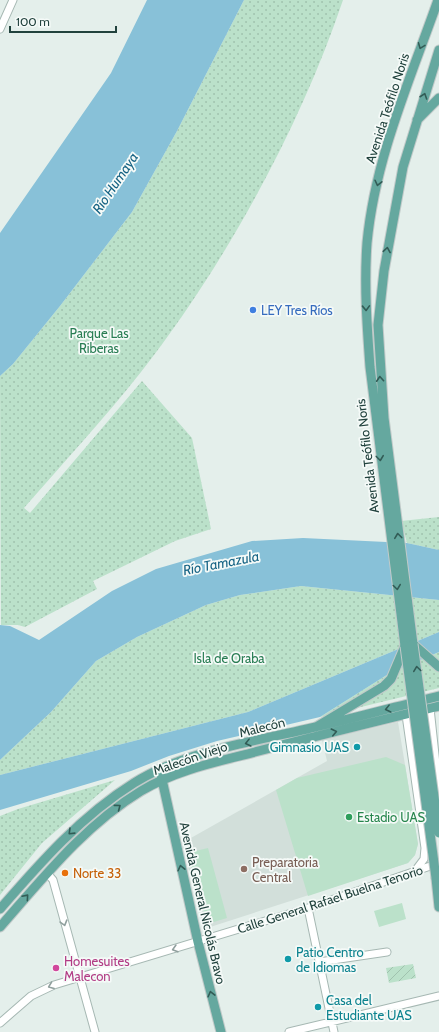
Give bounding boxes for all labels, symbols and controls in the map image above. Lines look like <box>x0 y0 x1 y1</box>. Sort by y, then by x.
scale bar <box>10 8 116 34</box>
text: 100 m <box>16 14 50 29</box>
one-way arrow <box>417 42 425 49</box>
street label: Avenida Teófilo Noris <box>362 50 413 165</box>
one-way arrow <box>419 93 428 100</box>
water label: Río Humaya <box>88 149 142 217</box>
one-way arrow <box>374 180 382 186</box>
one-way arrow <box>382 247 391 253</box>
place label: LEY Tres Ríos <box>261 302 333 318</box>
marker: LEY Tres Ríos <box>248 305 258 315</box>
one-way arrow <box>362 305 370 311</box>
park label: Parque Las Riberas <box>69 325 129 356</box>
one-way arrow <box>376 376 385 382</box>
street label: Avenida Teófilo Noris <box>352 397 382 514</box>
one-way arrow <box>376 455 385 461</box>
one-way arrow <box>394 533 403 540</box>
water label: Río Tamazula <box>181 547 261 579</box>
one-way arrow <box>392 584 401 590</box>
park label: Isla de Oraba <box>193 650 265 666</box>
one-way arrow <box>413 666 422 672</box>
one-way arrow <box>384 705 391 713</box>
street label: Malecón <box>237 714 287 740</box>
one-way arrow <box>331 728 337 736</box>
street label: Malecón Viejo <box>151 738 230 779</box>
one-way arrow <box>245 739 251 747</box>
place label: Gimnasio UAS <box>270 739 349 755</box>
marker: Gimnasio UAS <box>352 742 362 752</box>
one-way arrow <box>114 804 121 811</box>
place label: Estadio UAS <box>357 809 425 825</box>
marker: Estadio UAS <box>344 812 354 822</box>
street label: Avenida General Nicolás Bravo <box>177 820 229 986</box>
one-way arrow <box>68 827 76 835</box>
place label: Preparatoria Central <box>252 854 319 885</box>
street label: Calle General Rafael Buelna Tenorio <box>235 861 425 937</box>
marker: Preparatoria Central <box>239 864 249 874</box>
place label: Norte 33 <box>73 865 121 881</box>
one-way arrow <box>178 865 186 871</box>
marker: Norte 33 <box>60 868 70 878</box>
one-way arrow <box>21 895 28 902</box>
one-way arrow <box>60 920 68 926</box>
one-way arrow <box>172 944 179 953</box>
place label: Patio Centro de Idiomas <box>296 944 364 975</box>
place label: Homesuites Malecon <box>64 953 130 984</box>
marker: Patio Centro de Idiomas <box>283 954 293 964</box>
marker: Homesuites Malecon <box>51 963 61 973</box>
one-way arrow <box>48 982 55 990</box>
one-way arrow <box>207 991 216 998</box>
place label: Casa del Estudiante UAS <box>326 992 412 1023</box>
marker: Casa del Estudiante UAS <box>313 1002 323 1012</box>

